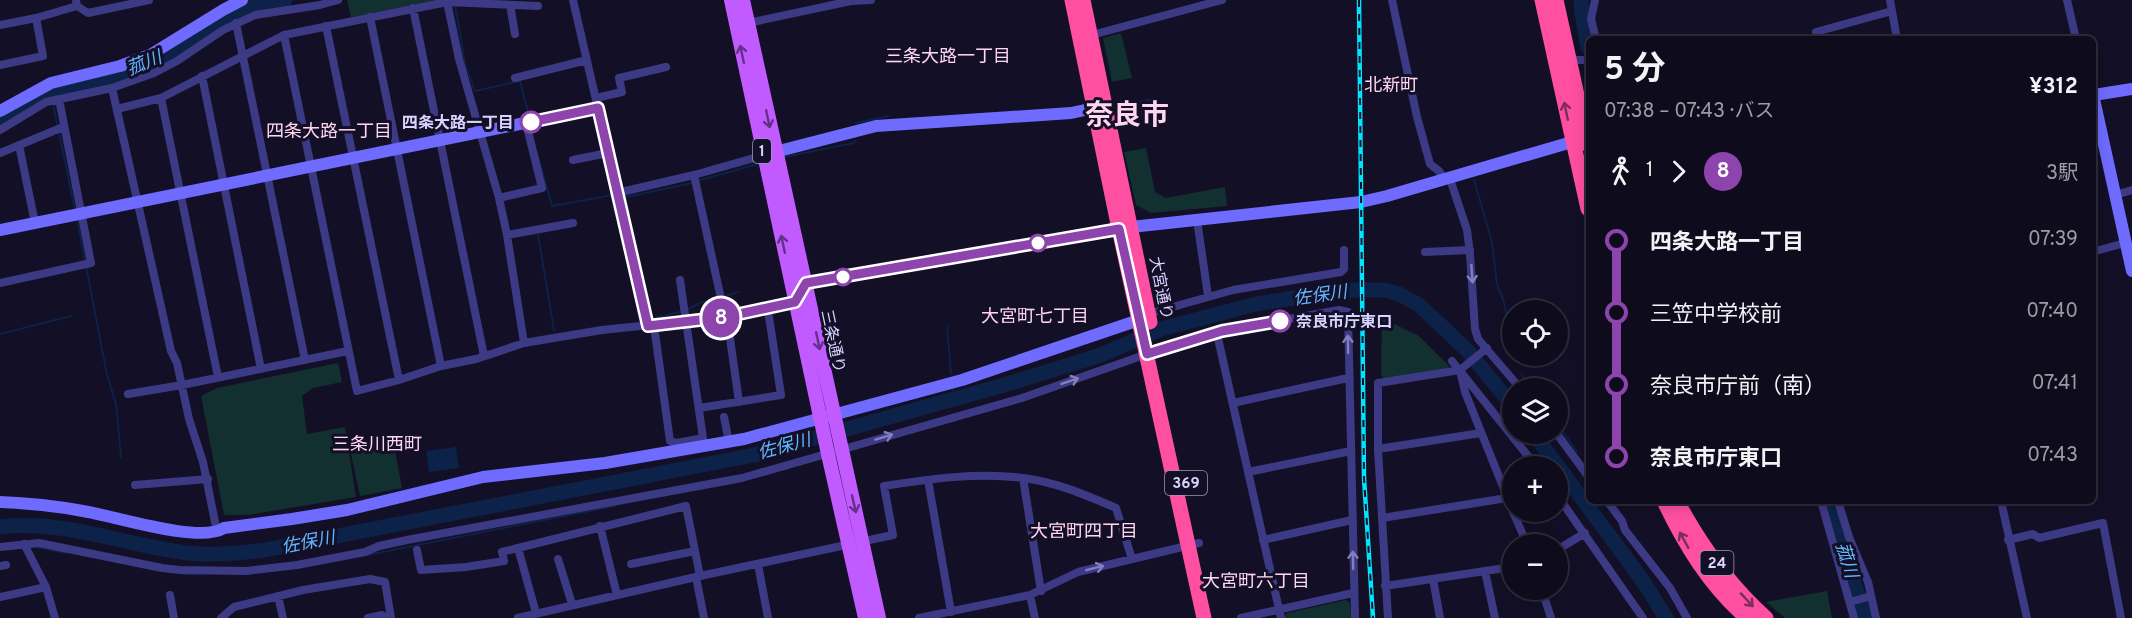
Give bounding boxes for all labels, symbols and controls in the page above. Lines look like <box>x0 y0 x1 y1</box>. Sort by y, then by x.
one-way arrow <box>736 44 747 64</box>
water label: 菰川 <box>124 46 167 82</box>
district label: 三条大路一丁目 <box>885 46 1011 69</box>
text: 5 分 <box>1604 50 1665 92</box>
text: ¥312 <box>2029 74 2078 101</box>
district label: 北新町 <box>1364 75 1418 98</box>
district label: 奈良市 <box>1085 99 1169 135</box>
text: 07:38 – 07:43 · バス <box>1604 99 1774 125</box>
one-way arrow <box>1560 102 1571 122</box>
one-way arrow <box>763 109 774 128</box>
marker: 四条大路一丁目 <box>520 111 542 133</box>
place label: 四条大路一丁目 <box>402 114 514 134</box>
district label: 四条大路一丁目 <box>266 121 392 144</box>
road number: 1 <box>753 139 771 163</box>
icon: walk <box>1604 155 1637 188</box>
icon: forward <box>1662 155 1695 188</box>
text: 1 <box>1646 158 1653 184</box>
text: 8 <box>1716 158 1730 185</box>
text: 3駅 <box>2046 161 2078 187</box>
text: 07:39 <box>2028 227 2078 253</box>
text: 四条大路一丁目 <box>1650 230 1804 257</box>
unlabelled marker <box>1029 234 1047 252</box>
one-way arrow <box>777 235 788 255</box>
street label: 大宮通り <box>1144 255 1176 322</box>
one-way arrow <box>1466 263 1477 283</box>
unlabelled marker <box>834 268 852 286</box>
water label: 佐保川 <box>1292 281 1351 312</box>
line badge: 8 <box>702 298 740 338</box>
text: 07:40 <box>2026 299 2078 325</box>
map controls <box>1502 300 1568 600</box>
button: locate <box>1502 300 1568 366</box>
text: 三笠中学校前 <box>1650 302 1782 329</box>
text: 8 <box>714 305 728 332</box>
district label: 大宮町七丁目 <box>981 306 1089 329</box>
street label: 三条通り <box>816 308 848 375</box>
marker: 奈良市庁東口 <box>1269 310 1291 332</box>
place label: 奈良市庁東口 <box>1296 313 1392 333</box>
one-way arrow <box>812 331 824 350</box>
one-way arrow <box>1342 334 1354 354</box>
text: 07:41 <box>2032 371 2078 397</box>
text: 奈良市庁前（南） <box>1650 374 1826 401</box>
one-way arrow <box>1061 375 1079 386</box>
button: layers <box>1502 378 1568 444</box>
water label: 佐保川 <box>755 429 815 466</box>
one-way arrow <box>874 431 893 442</box>
district label: 三条川西町 <box>332 434 422 457</box>
text: 07:43 <box>2027 443 2078 469</box>
text: 奈良市庁東口 <box>1650 446 1782 473</box>
button: + <box>1502 456 1568 522</box>
road number: 369 <box>1165 471 1207 495</box>
one-way arrow <box>848 494 860 513</box>
district label: 大宮町四丁目 <box>1030 521 1138 544</box>
water label: 佐保川 <box>280 527 339 560</box>
one-way arrow <box>1678 532 1689 550</box>
button: − <box>1502 534 1568 600</box>
water label: 菰川 <box>1829 540 1862 583</box>
one-way arrow <box>1347 550 1358 570</box>
road number: 24 <box>1700 551 1734 575</box>
one-way arrow <box>1085 562 1104 574</box>
district label: 大宮町六丁目 <box>1202 571 1310 594</box>
one-way arrow <box>1740 592 1754 607</box>

